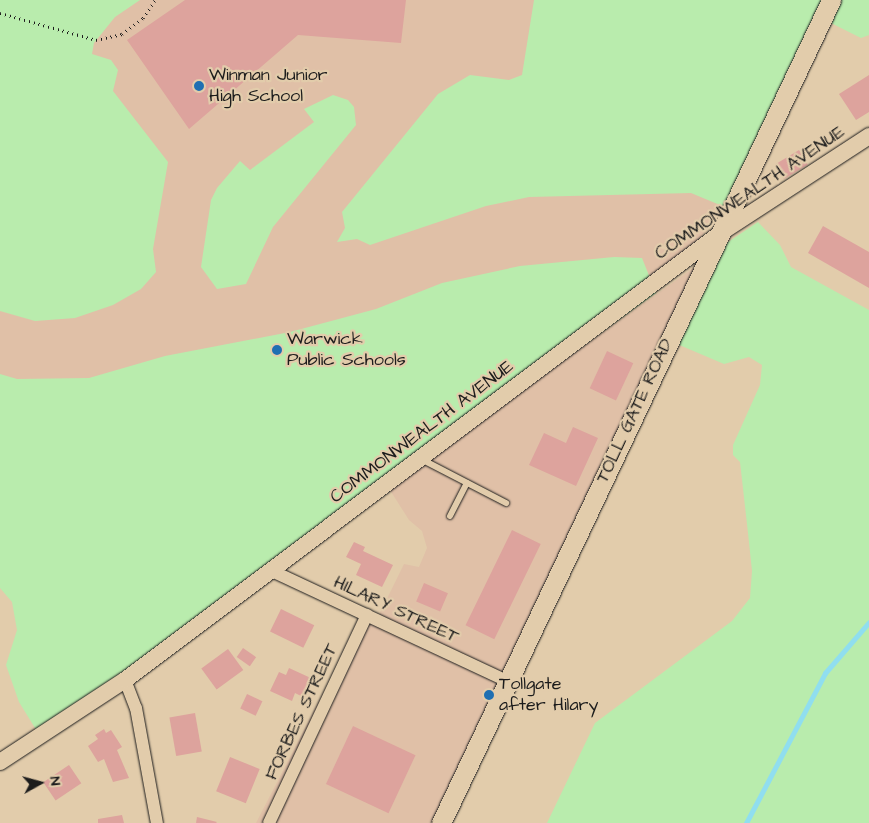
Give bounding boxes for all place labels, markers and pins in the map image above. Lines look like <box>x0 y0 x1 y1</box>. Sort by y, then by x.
place label: Winman Junior High School <box>209 65 327 108</box>
marker: Winman Junior High School <box>193 80 205 92</box>
place label: Warwick Public Schools <box>287 329 406 372</box>
marker: Warwick Public Schools <box>271 344 283 356</box>
place label: Tollgate after Hilary <box>499 674 598 716</box>
marker: Tollgate after Hilary <box>483 689 495 701</box>

